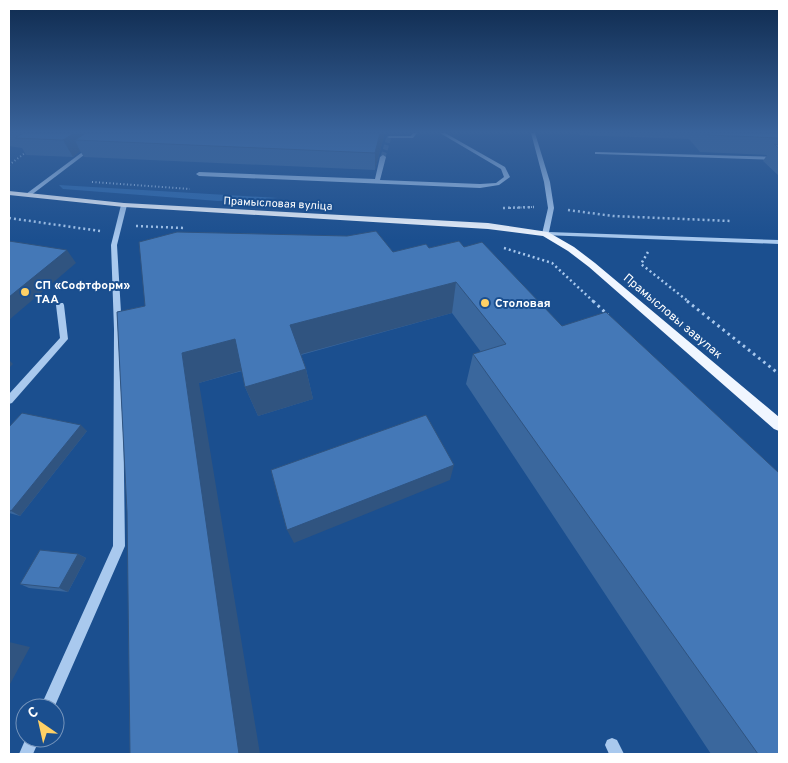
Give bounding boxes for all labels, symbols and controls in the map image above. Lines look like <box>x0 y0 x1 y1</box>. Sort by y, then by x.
street label: Прамысловая вуліца <box>223 194 333 214</box>
street label: Прамысловы завулак <box>620 271 725 363</box>
place label: СП «Софтформ» ТАА <box>35 278 131 308</box>
marker: СП «Софтформ» ТАА <box>19 286 31 298</box>
place label: Столовая <box>495 296 551 312</box>
marker: Столовая <box>479 297 491 309</box>
north arrow <box>15 698 65 748</box>
text: С <box>25 704 42 723</box>

